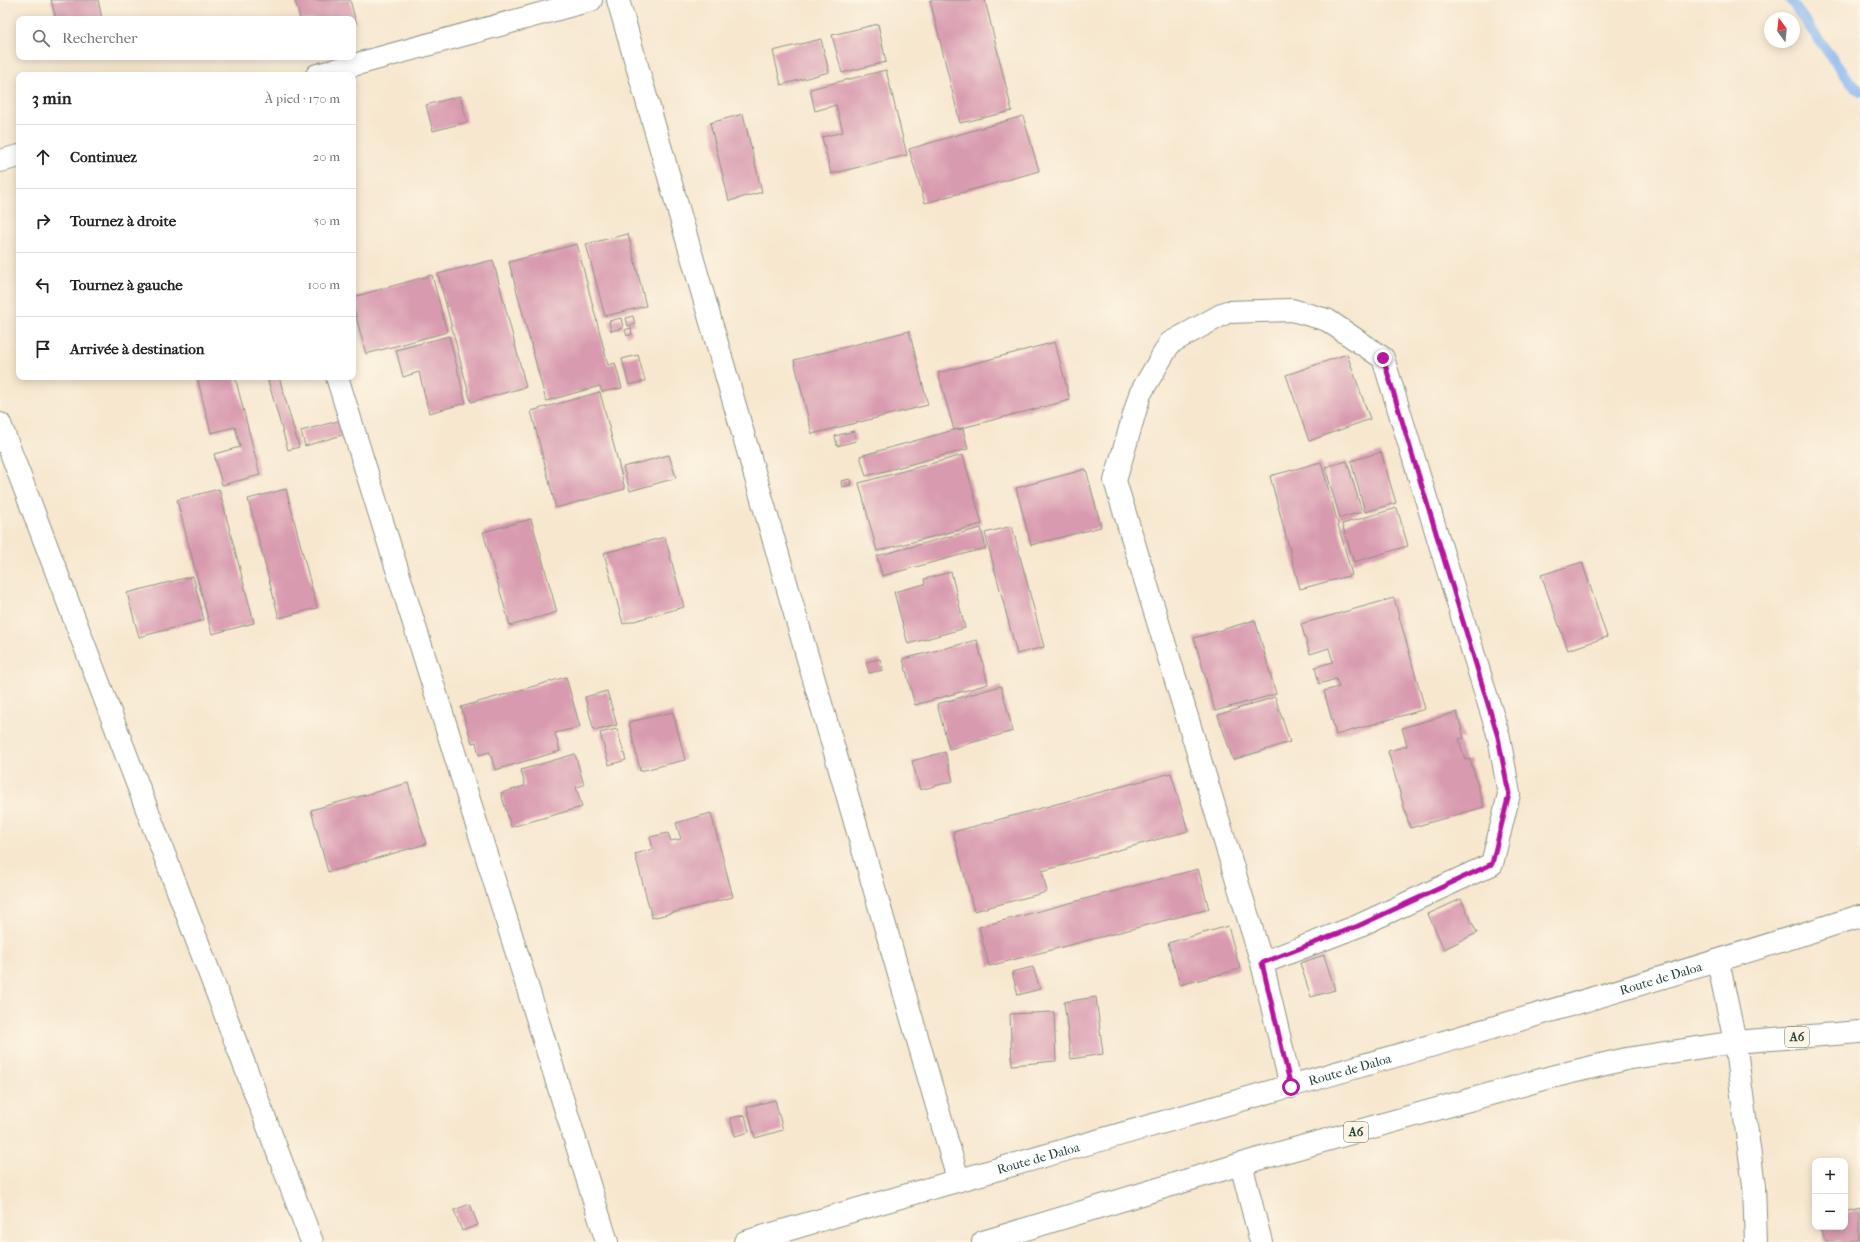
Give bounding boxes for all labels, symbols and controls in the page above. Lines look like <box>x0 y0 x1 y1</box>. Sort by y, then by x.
north arrow <box>1764 12 1800 48</box>
search box <box>16 16 356 60</box>
icon: search <box>30 27 52 49</box>
text: Rechercher <box>62 29 137 47</box>
text: 3 min <box>32 88 72 108</box>
text: À pied · 170 m <box>265 91 340 106</box>
icon: ahead <box>32 146 54 168</box>
text: Continuez <box>70 148 137 166</box>
text: 20 m <box>313 149 340 164</box>
icon: right <box>32 210 54 232</box>
text: Tournez à droite <box>70 212 176 230</box>
text: 50 m <box>314 213 340 228</box>
icon: left <box>32 274 54 296</box>
text: Tournez à gauche <box>70 276 183 294</box>
text: 100 m <box>307 277 340 292</box>
icon: arrive <box>32 338 54 360</box>
text: Arrivée à destination <box>70 340 205 358</box>
route end <box>1374 349 1392 367</box>
street label: Route de Daloa <box>1618 958 1705 997</box>
road number: A6 <box>1785 1027 1809 1047</box>
street label: Route de Daloa <box>1307 1050 1394 1088</box>
route start <box>1282 1078 1300 1096</box>
road number: A6 <box>1344 1122 1368 1142</box>
street label: Route de Daloa <box>995 1139 1082 1177</box>
map controls <box>1812 1158 1848 1230</box>
button: + <box>1812 1158 1848 1194</box>
button: − <box>1812 1194 1848 1230</box>

